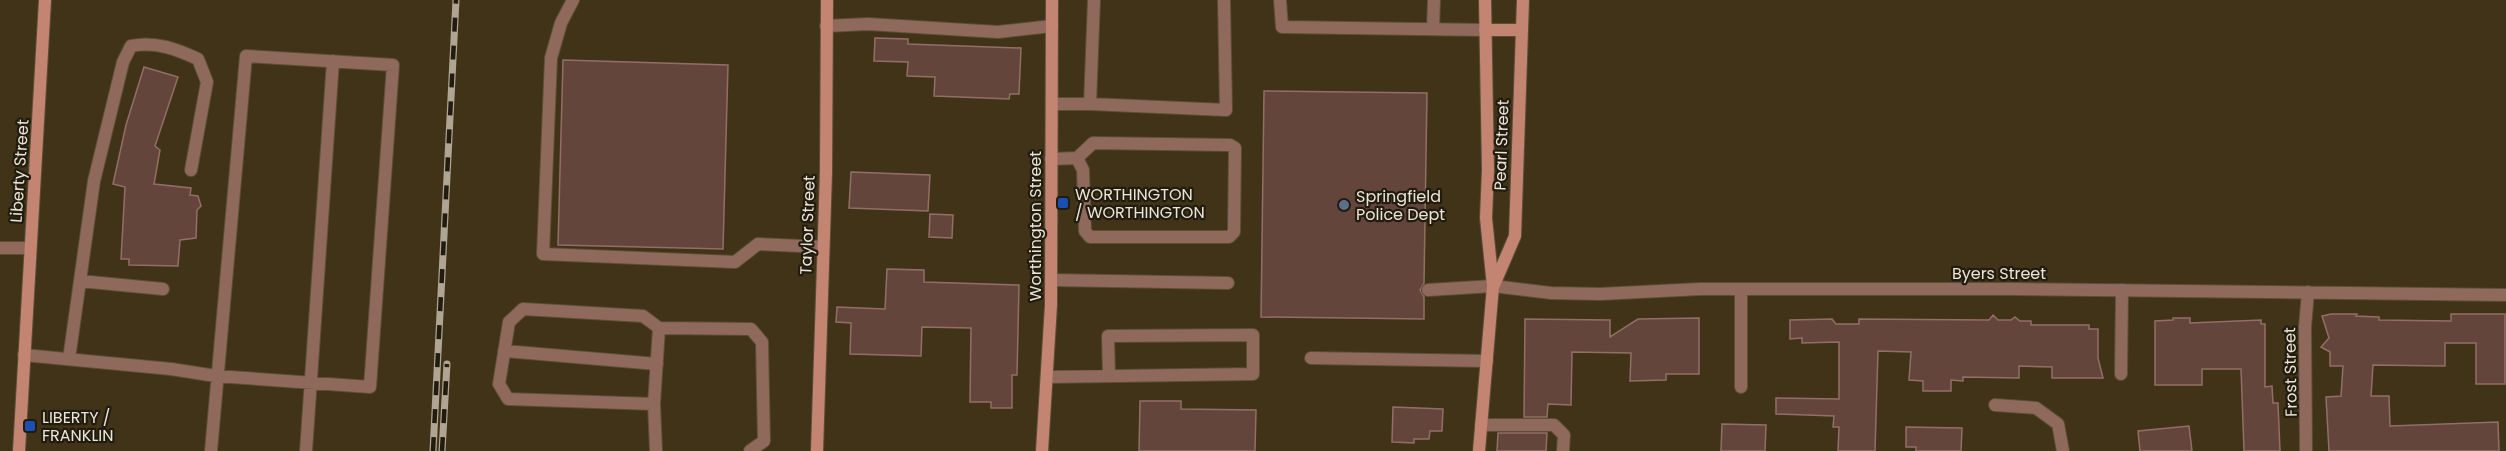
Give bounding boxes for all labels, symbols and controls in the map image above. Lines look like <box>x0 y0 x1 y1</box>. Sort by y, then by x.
street label: Pearl Street <box>1488 99 1515 191</box>
street label: Liberty Street <box>4 118 35 223</box>
street label: Worthington Street <box>1024 151 1047 301</box>
street label: Taylor Street <box>794 175 821 275</box>
place label: WORTHINGTON / WORTHINGTON <box>1075 183 1205 224</box>
place label: Springfield Police Dept <box>1356 185 1445 226</box>
marker: WORTHINGTON / WORTHINGTON <box>1056 196 1070 210</box>
marker: Springfield Police Dept <box>1337 198 1351 212</box>
street label: Byers Street <box>1952 262 2046 285</box>
street label: Frost Street <box>2278 327 2303 417</box>
place label: LIBERTY / FRANKLIN <box>42 406 114 447</box>
marker: LIBERTY / FRANKLIN <box>23 419 37 433</box>

